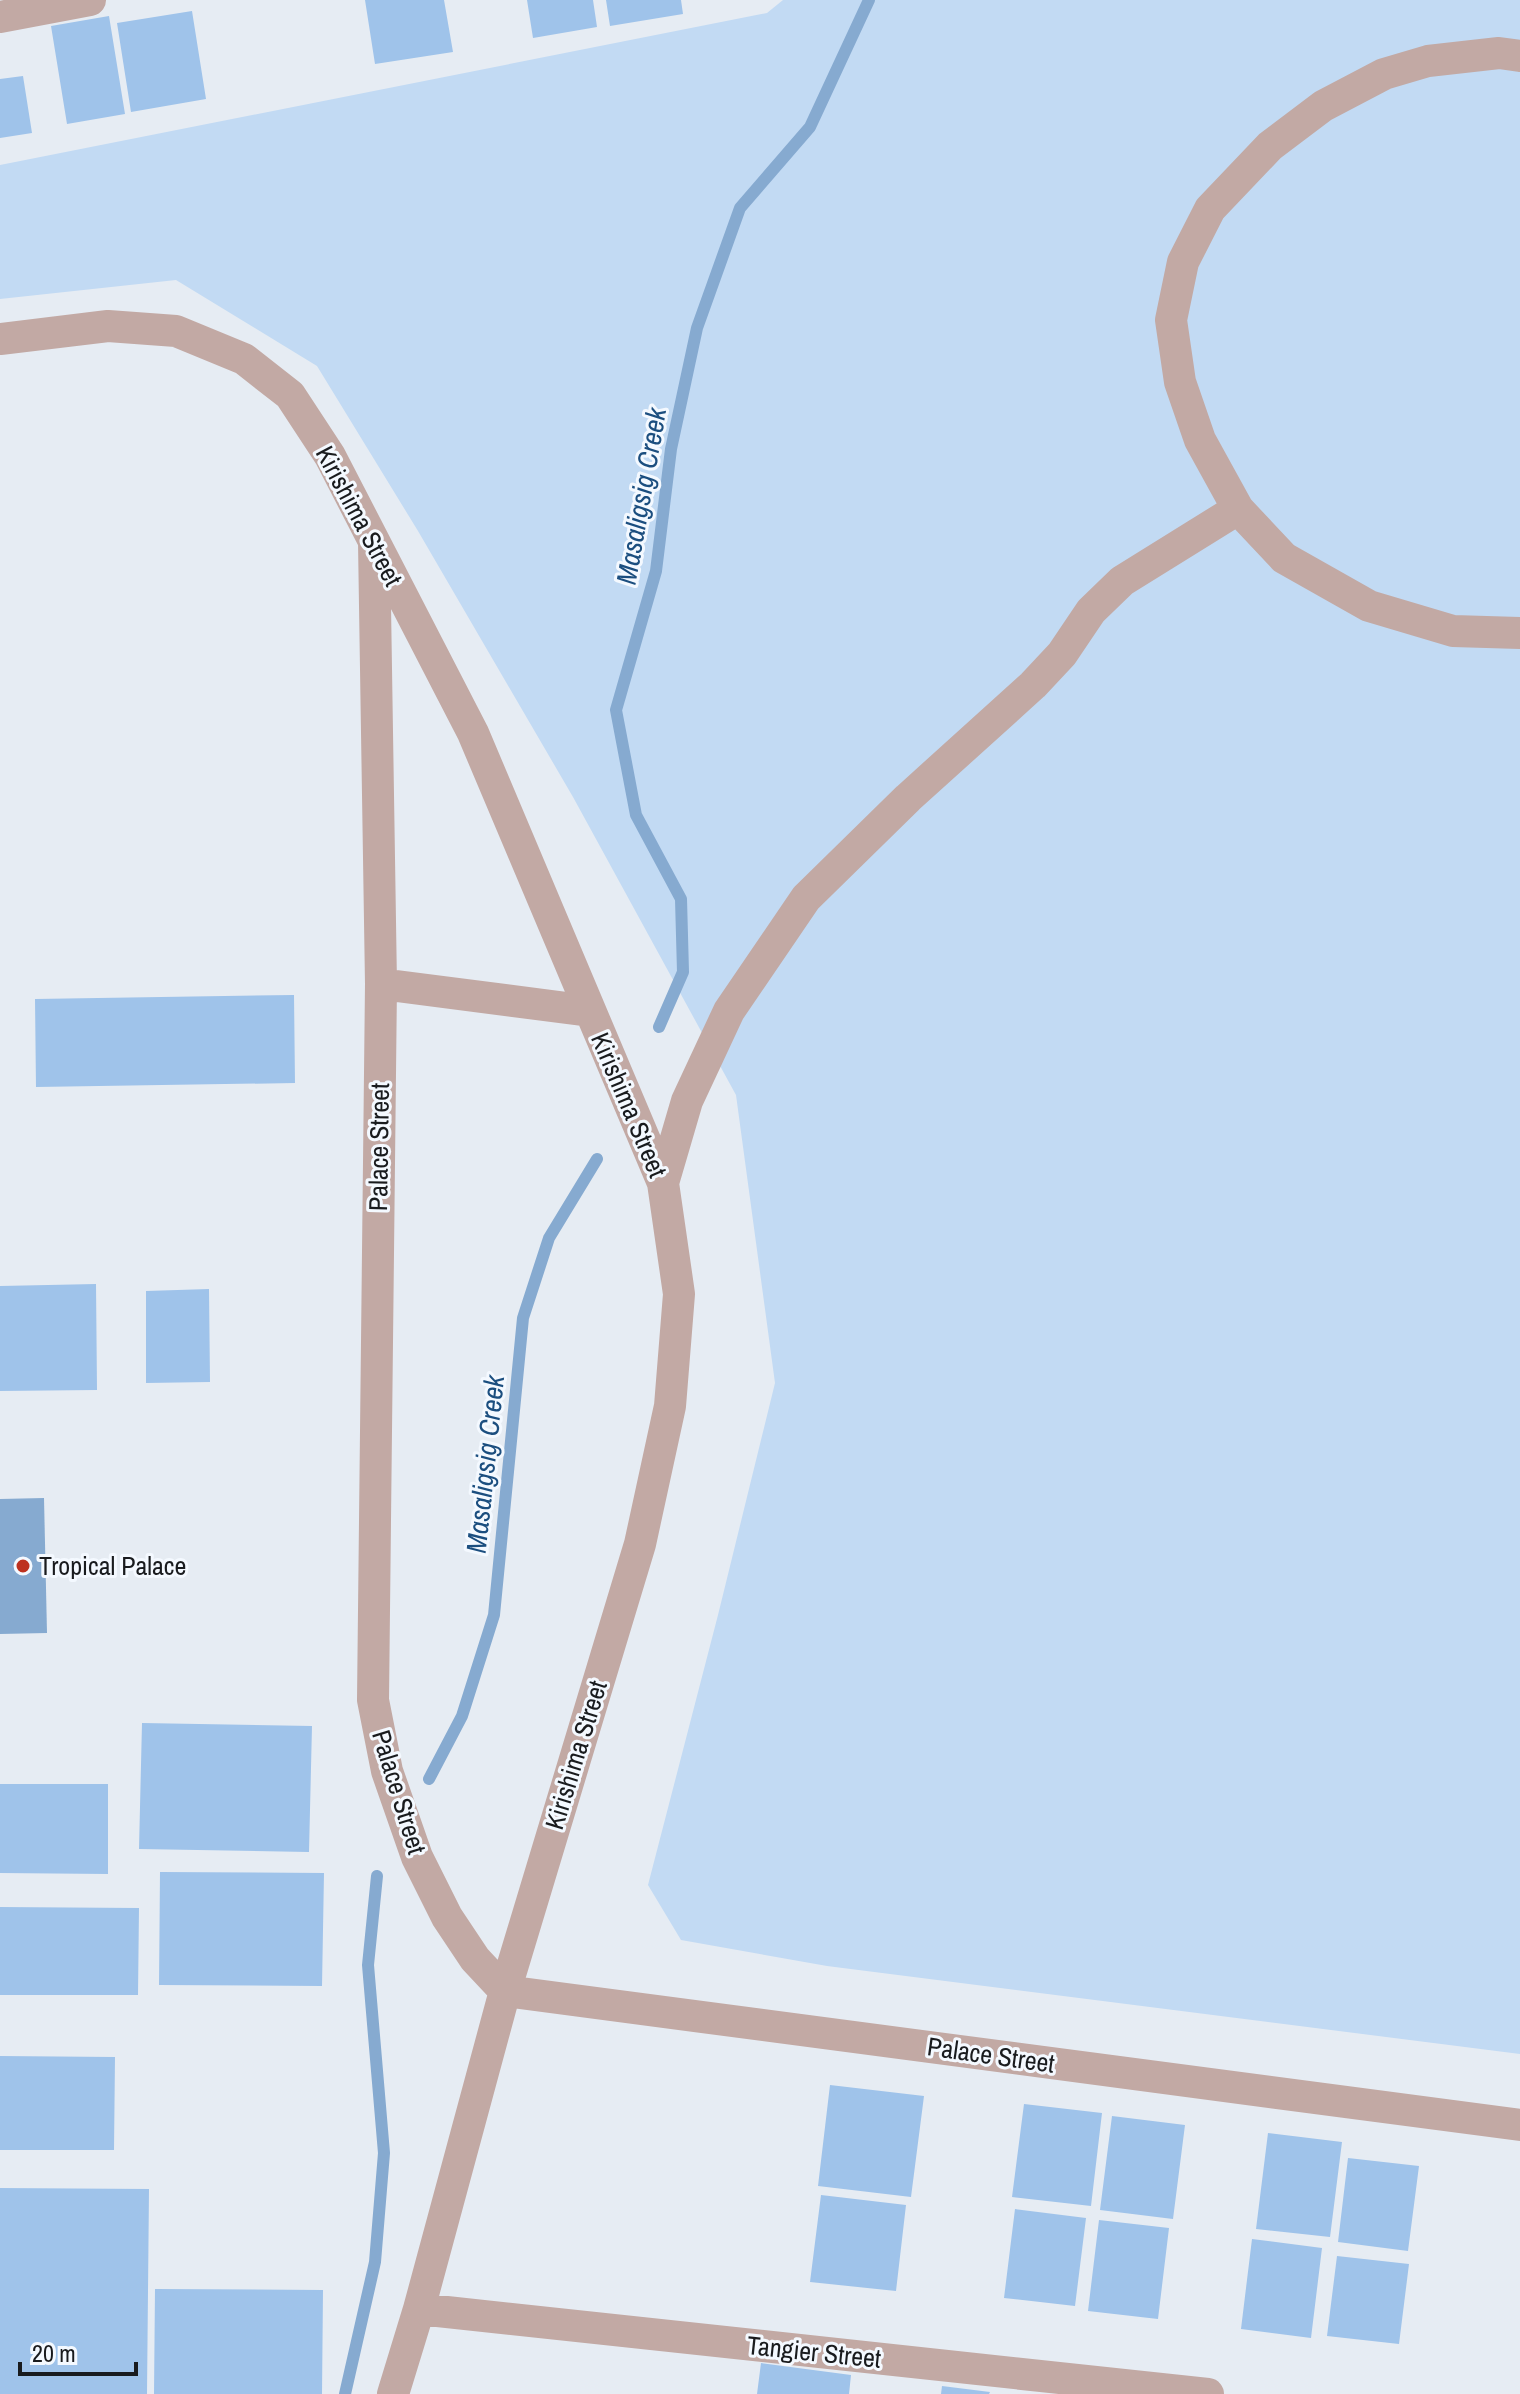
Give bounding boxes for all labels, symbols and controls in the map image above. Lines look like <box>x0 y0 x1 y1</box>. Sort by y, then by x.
water label: Masaligsig Creek <box>607 403 675 587</box>
street label: Kirishima Street <box>308 440 411 592</box>
street label: Kirishima Street <box>583 1027 676 1183</box>
street label: Palace Street <box>360 1083 397 1211</box>
water label: Masaligsig Creek <box>457 1372 513 1555</box>
place label: Tropical Palace <box>39 1548 186 1583</box>
marker: Tropical Palace <box>14 1557 32 1575</box>
street label: Kirishima Street <box>536 1676 615 1834</box>
street label: Palace Street <box>364 1726 435 1858</box>
street label: Palace Street <box>925 2028 1057 2081</box>
scale bar <box>20 2326 136 2376</box>
street label: Tangier Street <box>745 2327 883 2376</box>
text: 20 m <box>32 2337 76 2369</box>

